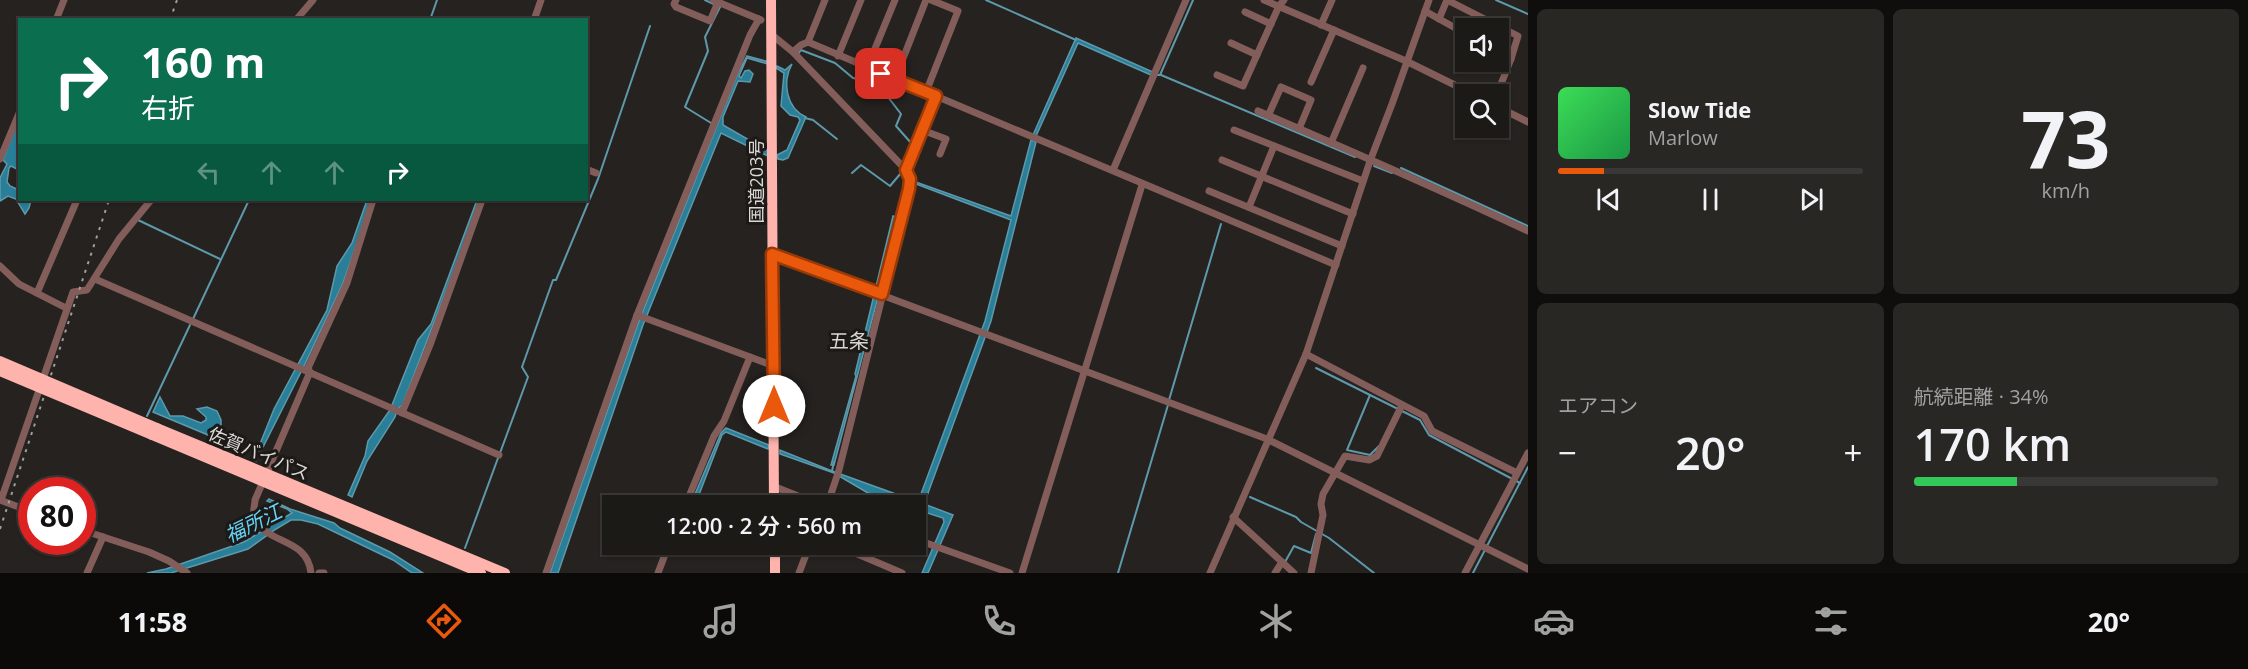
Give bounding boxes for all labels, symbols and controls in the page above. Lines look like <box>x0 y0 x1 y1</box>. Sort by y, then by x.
map controls <box>1455 18 1509 138</box>
button: sound <box>1455 18 1509 72</box>
text: 160 m <box>141 33 265 90</box>
icon: right <box>42 42 120 120</box>
pin <box>855 48 906 99</box>
icon: arrive <box>864 57 897 90</box>
button: search <box>1455 84 1509 138</box>
text: 73 <box>2021 85 2110 191</box>
text: 右折 <box>141 89 195 126</box>
text: Slow Tide <box>1648 94 1751 124</box>
text: Marlow <box>1648 124 1718 151</box>
street label: 国道203号 <box>744 139 768 223</box>
icon: left <box>192 156 225 189</box>
icon: ahead <box>255 156 288 189</box>
icon: ahead <box>318 156 351 189</box>
icon: right <box>381 156 414 189</box>
text: km/h <box>2041 177 2090 204</box>
icon: previous <box>1592 183 1625 216</box>
icon: pause <box>1694 183 1727 216</box>
icon: next <box>1795 183 1828 216</box>
district label: 五条 <box>829 327 869 354</box>
position arrow <box>742 374 806 438</box>
text: 航続距離 · 34% <box>1914 383 2049 410</box>
text: エアコン <box>1558 392 1638 419</box>
text: 170 km <box>1914 413 2071 474</box>
street label: 佐賀バイパス <box>205 421 313 485</box>
text: 20° <box>1675 422 1746 483</box>
text: − <box>1558 430 1577 475</box>
text: + <box>1844 430 1862 475</box>
speed limit sign: 80 <box>18 477 96 555</box>
water label: 福所江 <box>220 497 288 548</box>
text: 12:00 · 2 分 · 560 m <box>666 510 862 540</box>
icon: directions <box>423 600 465 642</box>
icon: music <box>700 600 742 642</box>
icon: phone <box>978 600 1020 642</box>
icon: climate <box>1255 600 1297 642</box>
icon: car <box>1533 600 1575 642</box>
icon: filters <box>1810 600 1852 642</box>
text: 11:58 <box>118 603 187 640</box>
text: 20° <box>2088 603 2130 640</box>

